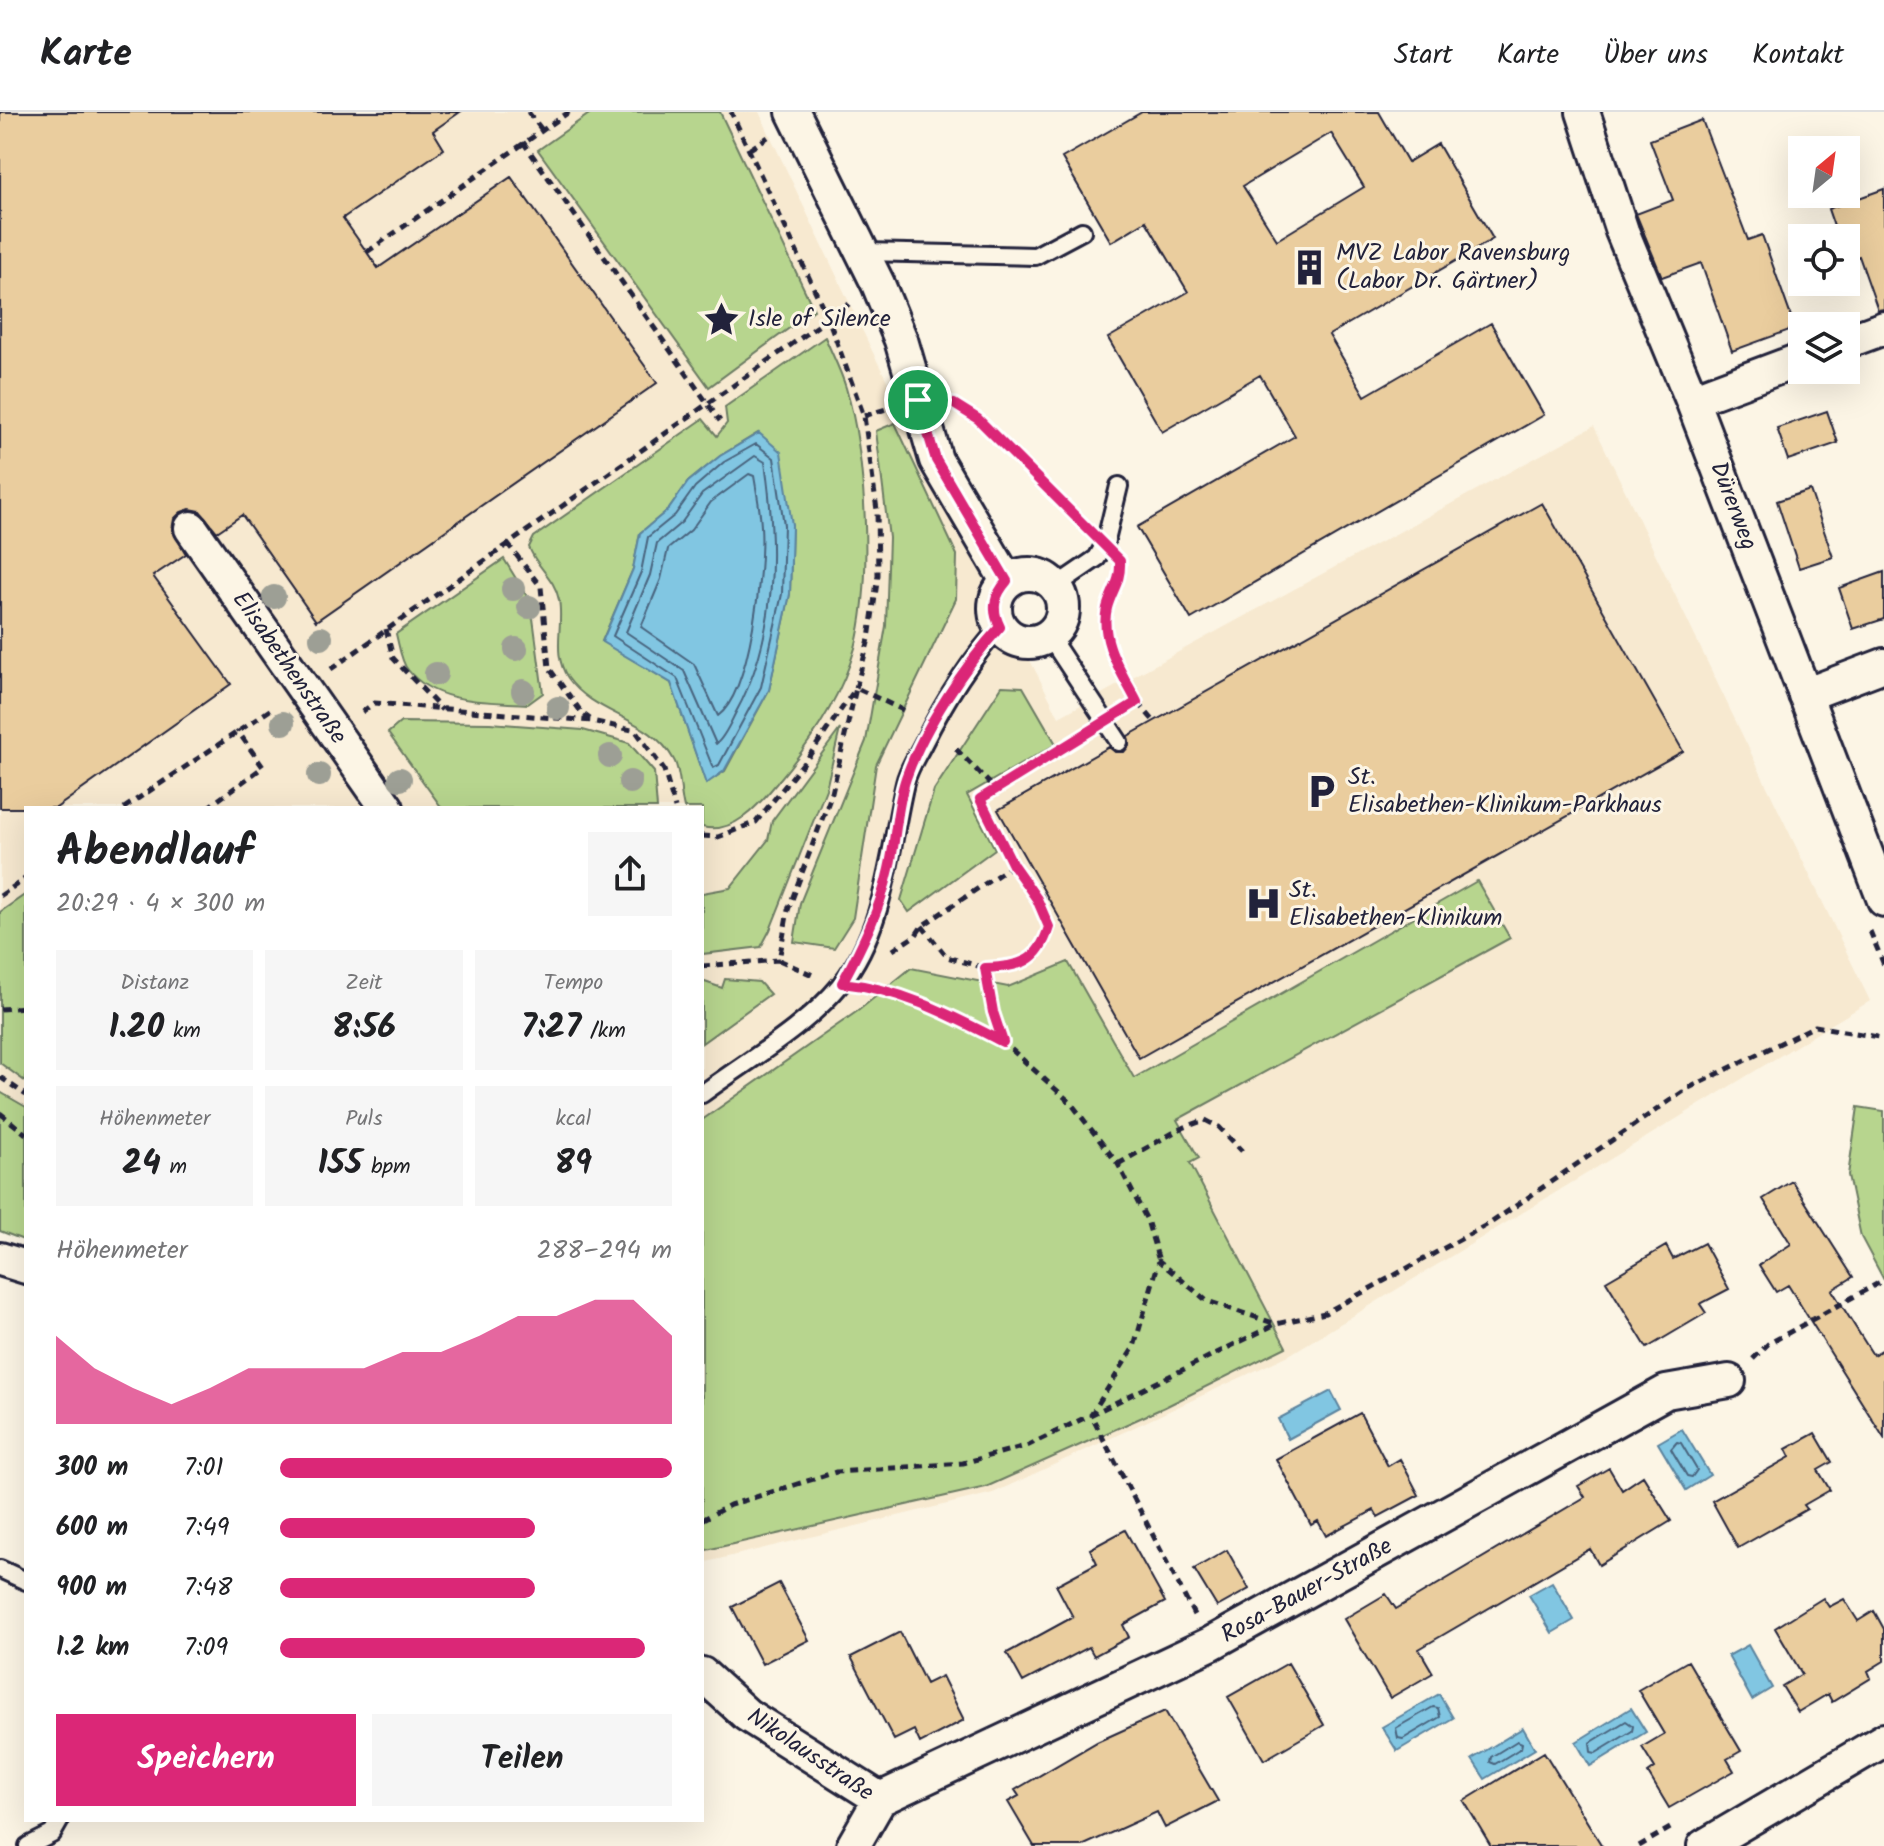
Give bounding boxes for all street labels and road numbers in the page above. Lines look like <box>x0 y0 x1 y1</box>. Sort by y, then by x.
street label: Dürerweg <box>1698 456 1768 556</box>
street label: Elisabethenstraße <box>221 583 357 753</box>
street label: Rosa-Bauer-Straße <box>1214 1527 1400 1654</box>
street label: Nikolausstraße <box>738 1698 882 1812</box>

